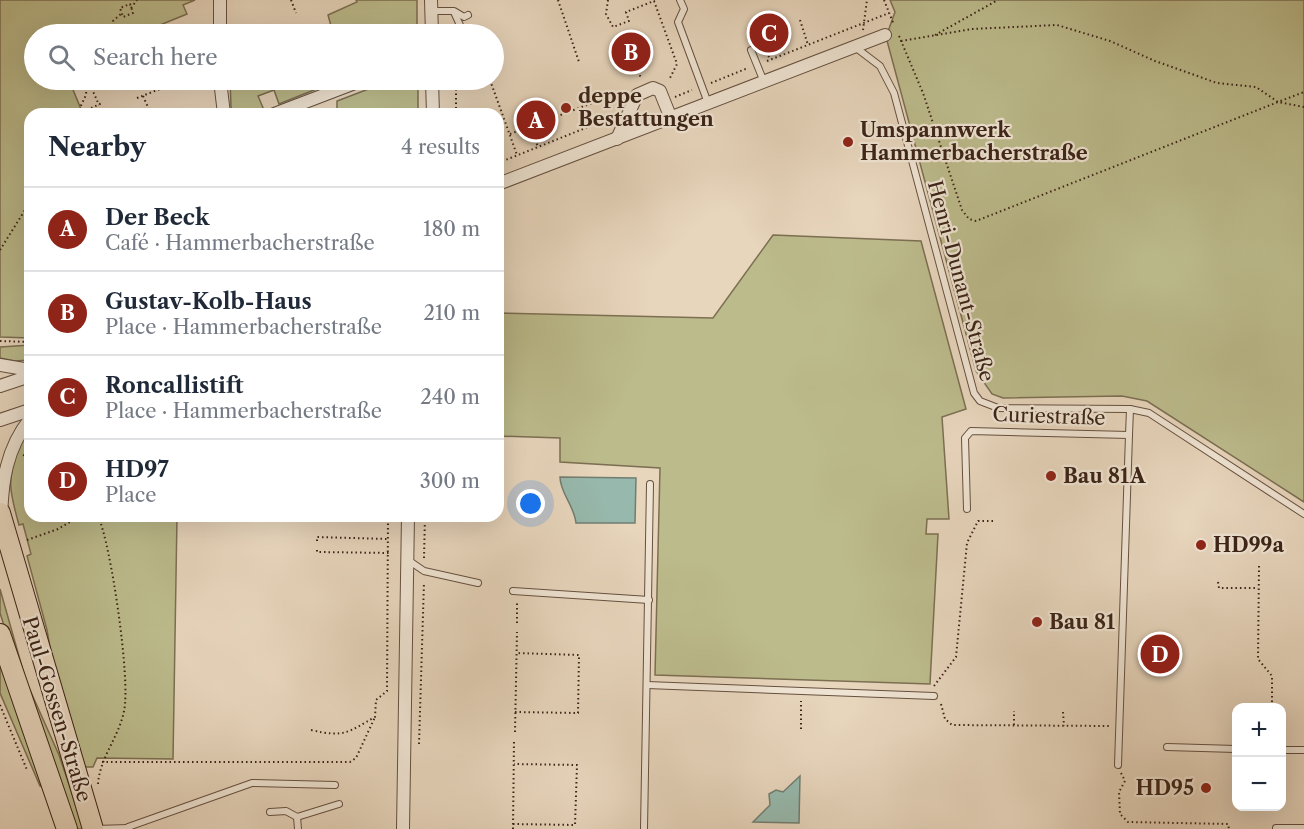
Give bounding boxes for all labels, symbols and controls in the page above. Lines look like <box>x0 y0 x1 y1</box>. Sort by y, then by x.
pin: C <box>750 10 788 56</box>
search box <box>24 24 504 90</box>
pin: B <box>612 29 650 74</box>
icon: search <box>45 41 78 74</box>
text: Search here <box>93 44 218 71</box>
place label: deppe Bestattungen <box>578 84 714 131</box>
pin: A <box>516 98 556 142</box>
marker: deppe Bestattungen <box>559 101 573 115</box>
place label: Umspannwerk Hammerbacherstraße <box>860 118 1088 165</box>
text: Nearby <box>48 131 146 163</box>
text: 4 results <box>401 135 480 159</box>
marker: Umspannwerk Hammerbacherstraße <box>841 135 855 149</box>
street label: Henri-Dunant-Straße <box>923 178 999 384</box>
text: Der Beck <box>105 204 209 231</box>
text: A <box>60 217 75 241</box>
text: 180 m <box>423 217 480 241</box>
text: Café · Hammerbacherstraße <box>105 231 375 255</box>
text: Gustav-Kolb-Haus <box>105 288 312 315</box>
text: B <box>60 301 75 325</box>
text: 210 m <box>423 301 480 325</box>
text: Place · Hammerbacherstraße <box>105 315 382 339</box>
text: Roncallistift <box>105 372 243 399</box>
text: C <box>59 385 76 409</box>
text: 240 m <box>420 385 480 409</box>
text: Place · Hammerbacherstraße <box>105 399 382 423</box>
street label: Curiestraße <box>992 402 1106 430</box>
text: HD97 <box>105 456 169 483</box>
place label: Bau 81A <box>1063 464 1146 488</box>
text: D <box>59 469 76 493</box>
text: 300 m <box>420 469 480 493</box>
marker: Bau 81A <box>1044 469 1058 483</box>
text: Place <box>105 483 156 507</box>
your location <box>516 489 545 518</box>
place label: HD99a <box>1213 533 1285 557</box>
marker: HD99a <box>1194 538 1208 552</box>
place label: Bau 81 <box>1049 610 1115 634</box>
street label: Paul-Gossen-Straße <box>17 613 97 805</box>
marker: Bau 81 <box>1030 615 1044 629</box>
pin: D <box>1140 632 1180 676</box>
map controls <box>1232 703 1286 811</box>
button: + <box>1232 703 1286 757</box>
button: − <box>1232 757 1286 811</box>
place label: HD95 <box>1135 776 1194 800</box>
marker: HD95 <box>1199 781 1213 795</box>

